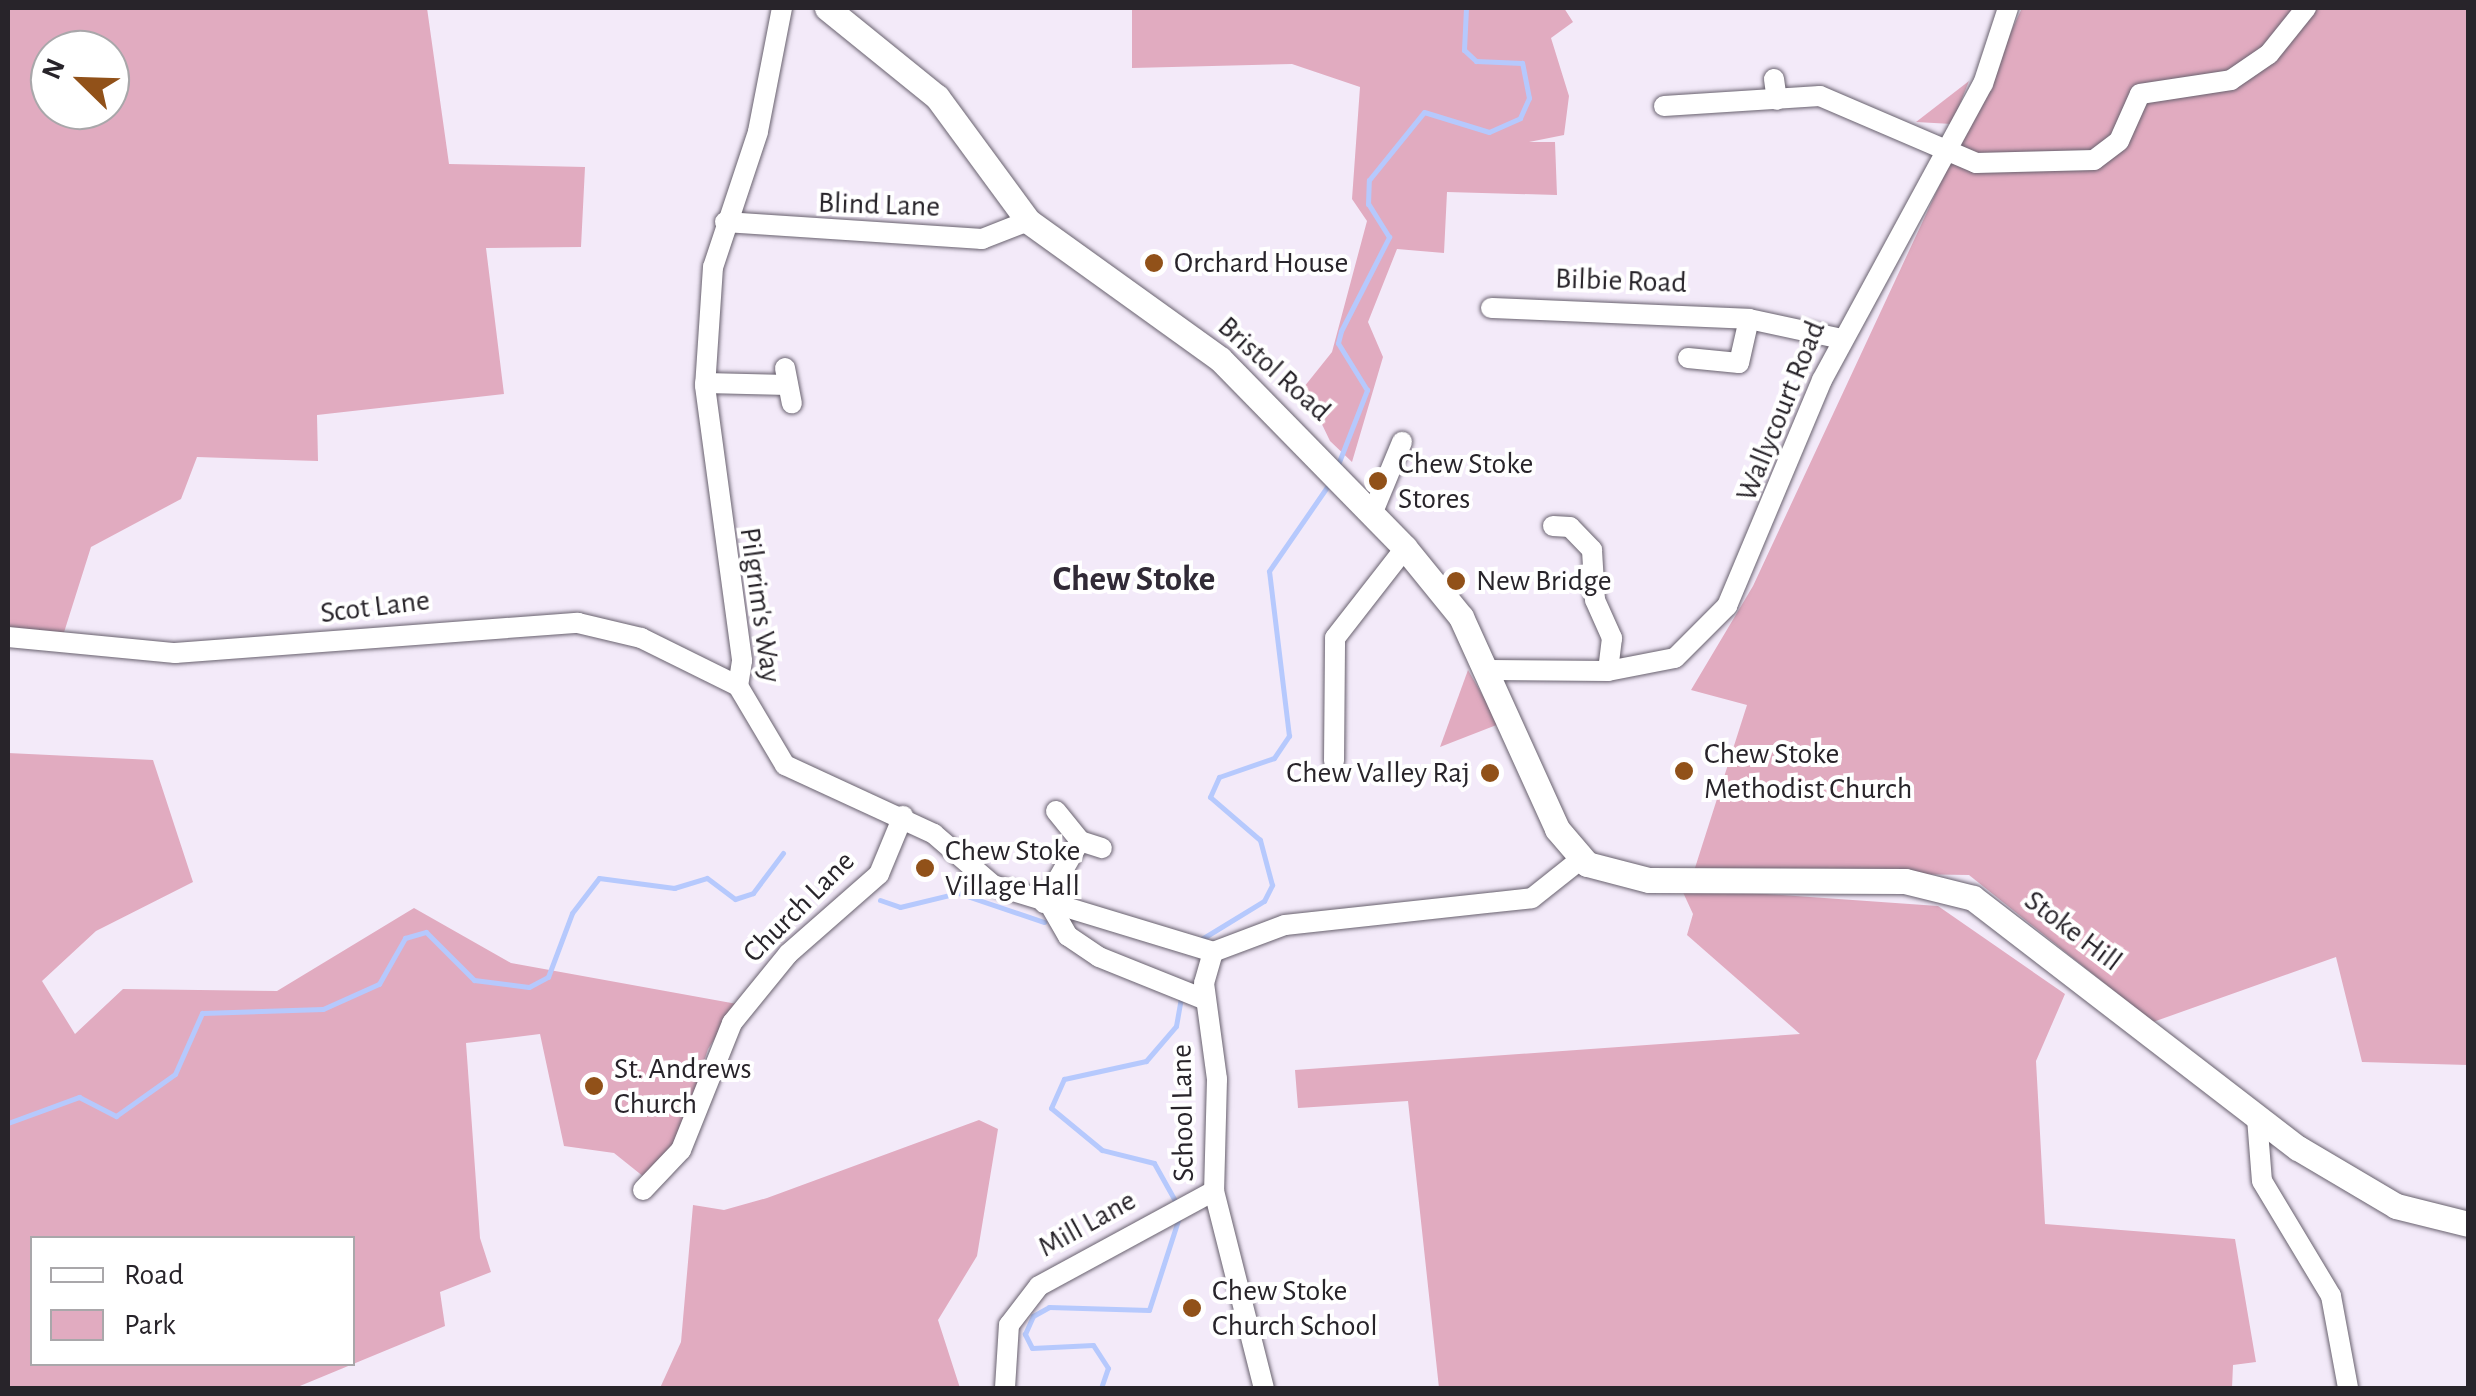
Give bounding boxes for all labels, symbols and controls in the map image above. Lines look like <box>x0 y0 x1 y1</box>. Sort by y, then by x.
north arrow <box>30 30 130 130</box>
text: N <box>38 55 71 83</box>
street label: Blind Lane <box>817 185 941 225</box>
place label: Orchard House <box>1174 245 1348 281</box>
marker: Orchard House <box>1143 252 1165 274</box>
street label: Bilbie Road <box>1554 261 1688 301</box>
street label: Bristol Road <box>1210 309 1338 429</box>
street label: Wallycourt Road <box>1728 316 1834 506</box>
place label: Chew Stoke Stores <box>1398 446 1533 516</box>
marker: Chew Stoke Stores <box>1367 470 1389 492</box>
street label: Pilgrim's Way <box>731 525 789 685</box>
district label: Chew Stoke <box>1053 559 1215 601</box>
place label: New Bridge <box>1476 563 1612 599</box>
marker: New Bridge <box>1445 570 1467 592</box>
street label: Scot Lane <box>318 582 432 632</box>
place label: Chew Stoke Methodist Church <box>1704 736 1912 806</box>
place label: Chew Valley Raj <box>1286 755 1470 791</box>
marker: Chew Stoke Methodist Church <box>1673 760 1695 782</box>
marker: Chew Valley Raj <box>1479 762 1501 784</box>
place label: Chew Stoke Village Hall <box>945 833 1080 904</box>
street label: Church Lane <box>736 844 862 970</box>
marker: Chew Stoke Village Hall <box>914 857 936 879</box>
street label: Stoke Hill <box>2017 883 2129 979</box>
street label: School Lane <box>1164 1044 1202 1182</box>
place label: St. Andrews Church <box>614 1051 751 1122</box>
marker: St. Andrews Church <box>583 1075 605 1097</box>
street label: Mill Lane <box>1032 1183 1142 1265</box>
legend <box>30 1236 355 1366</box>
text: Road <box>124 1260 184 1290</box>
place label: Chew Stoke Church School <box>1212 1273 1378 1344</box>
marker: Chew Stoke Church School <box>1181 1297 1203 1319</box>
text: Park <box>124 1310 176 1340</box>

